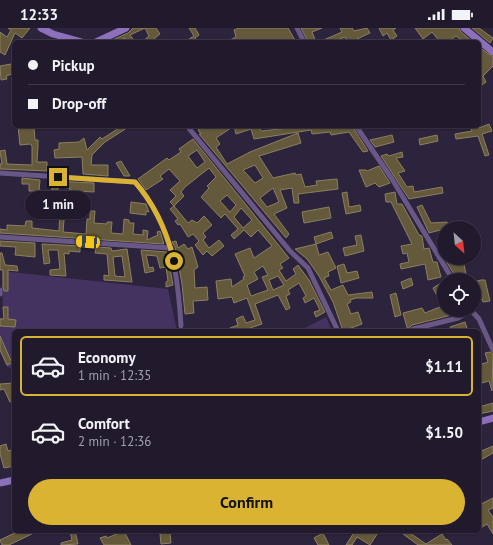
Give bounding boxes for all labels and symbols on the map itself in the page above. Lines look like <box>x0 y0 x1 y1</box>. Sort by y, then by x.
route end <box>49 168 67 186</box>
callout: 1 min <box>25 191 91 219</box>
north arrow <box>437 221 481 265</box>
car <box>76 235 100 249</box>
route start <box>165 252 183 270</box>

